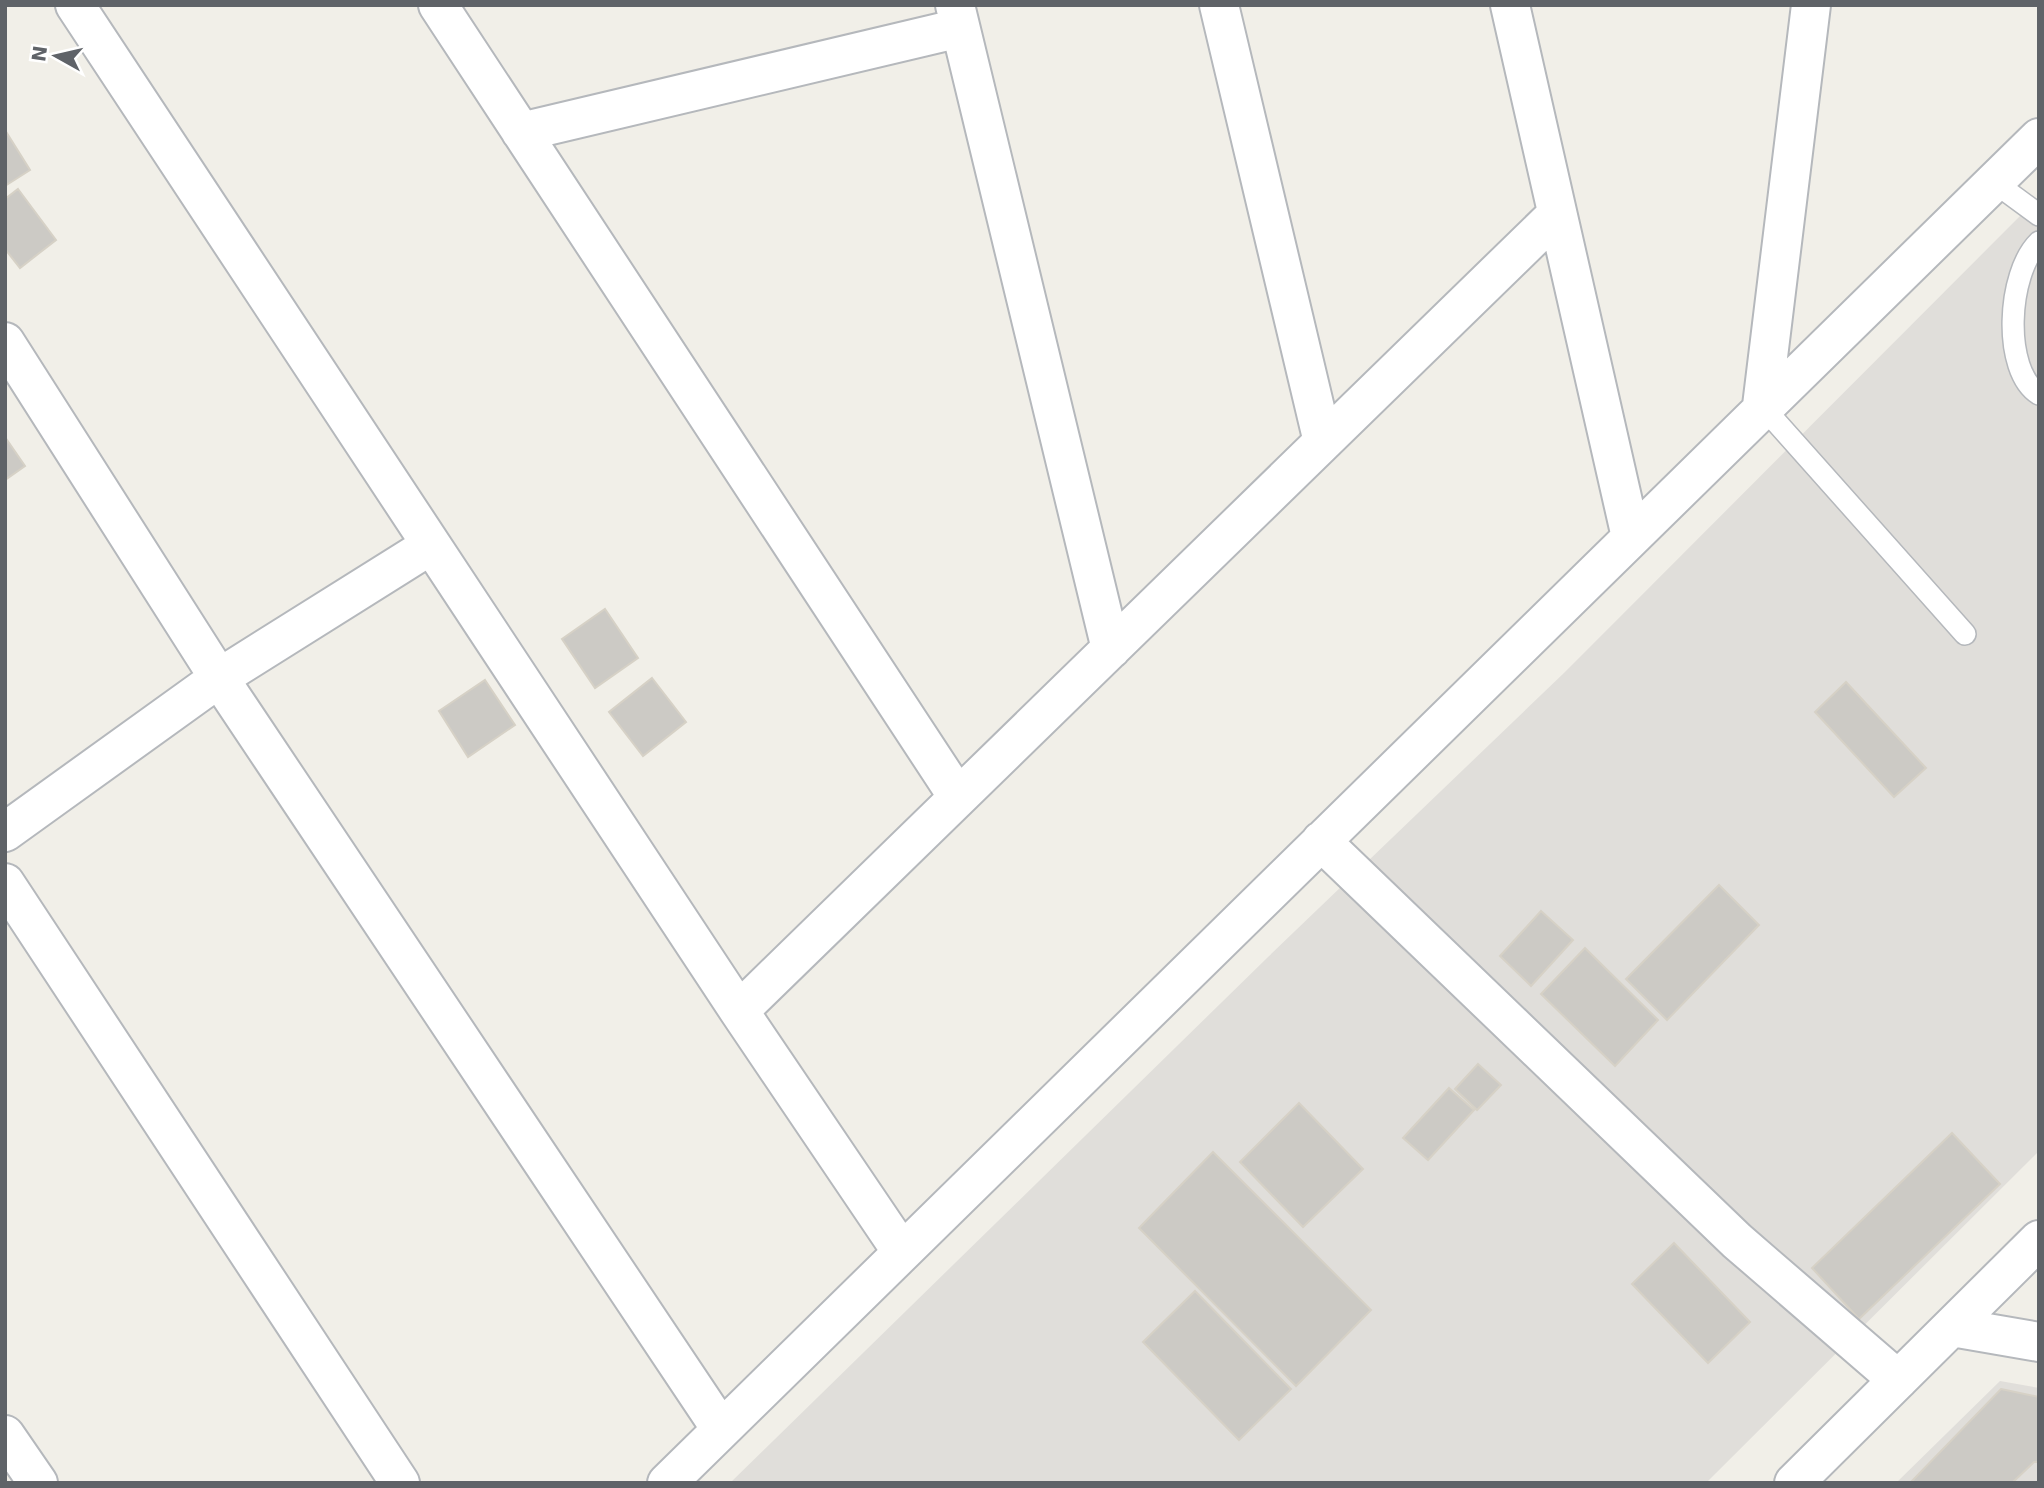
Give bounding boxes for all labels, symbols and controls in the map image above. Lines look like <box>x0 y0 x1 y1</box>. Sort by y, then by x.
north arrow <box>21 21 91 91</box>
text: N <box>27 44 51 63</box>

